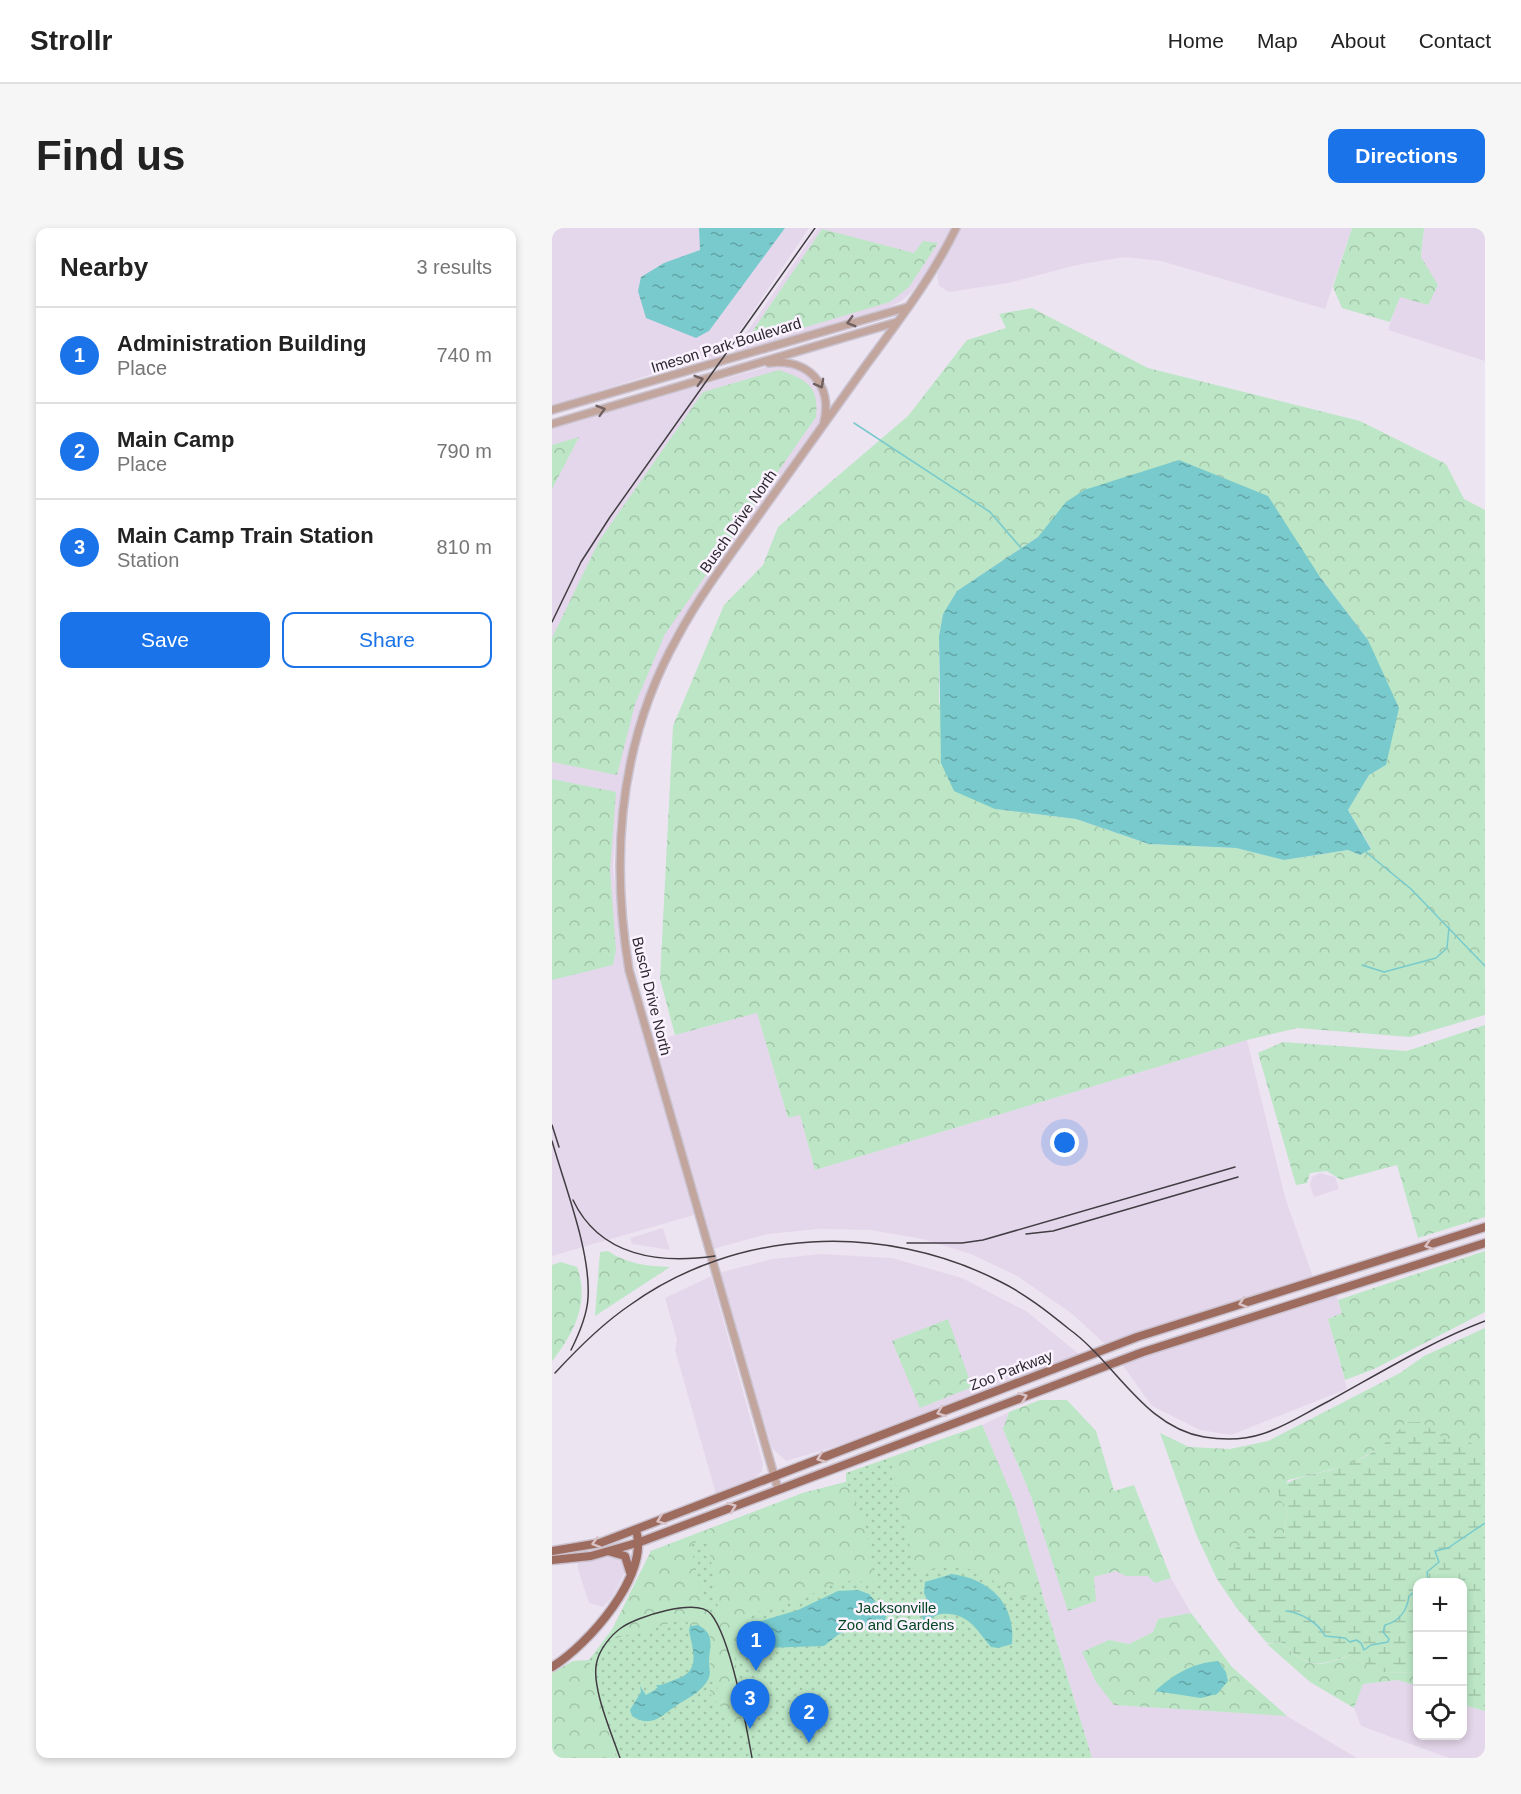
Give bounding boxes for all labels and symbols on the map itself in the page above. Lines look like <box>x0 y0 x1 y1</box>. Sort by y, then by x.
street label: Imeson Park Boulevard <box>649 314 803 376</box>
one-way arrow <box>846 315 856 328</box>
one-way arrow <box>693 375 704 387</box>
one-way arrow <box>812 378 824 388</box>
one-way arrow <box>595 405 606 417</box>
street label: Busch Drive North <box>696 466 780 576</box>
street label: Busch Drive North <box>629 935 675 1057</box>
your location <box>1050 1128 1079 1157</box>
one-way arrow <box>1424 1237 1435 1250</box>
one-way arrow <box>1238 1296 1249 1308</box>
street label: Zoo Parkway <box>967 1346 1055 1394</box>
one-way arrow <box>1017 1392 1028 1404</box>
one-way arrow <box>936 1404 947 1417</box>
one-way arrow <box>816 1451 827 1463</box>
one-way arrow <box>726 1502 737 1514</box>
one-way arrow <box>656 1513 667 1525</box>
one-way arrow <box>592 1536 602 1548</box>
park label: Jacksonville Zoo and Gardens <box>838 1599 954 1633</box>
pin: 1 <box>736 1622 776 1671</box>
pin: 3 <box>730 1680 770 1729</box>
pin: 2 <box>790 1694 828 1743</box>

